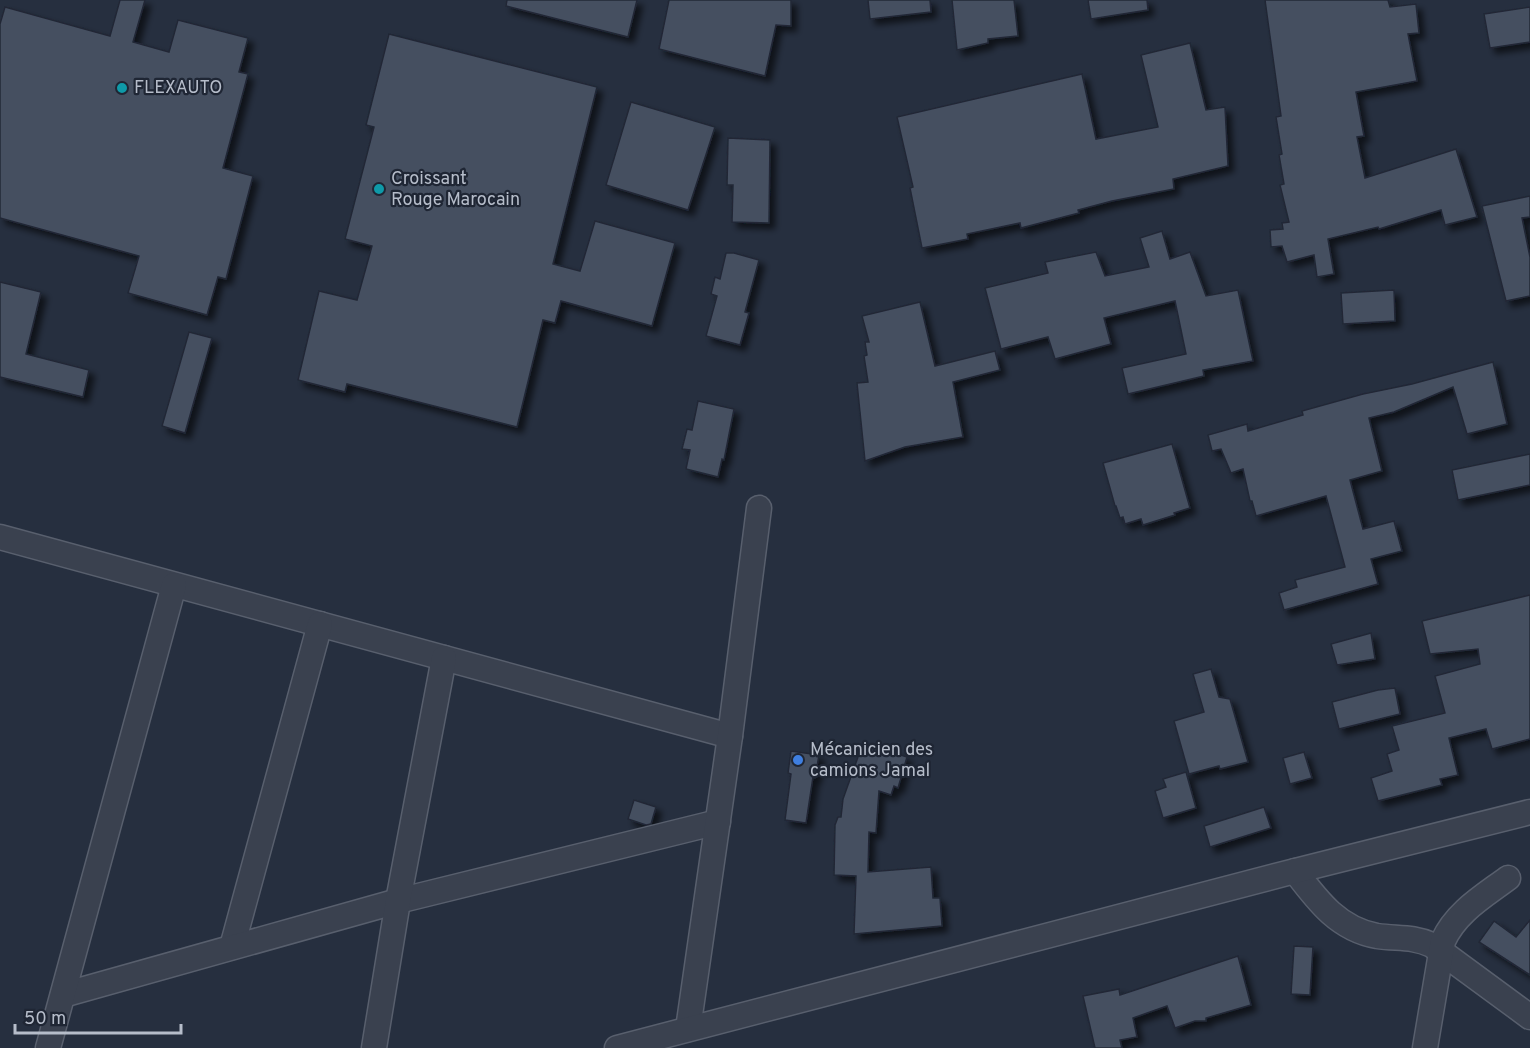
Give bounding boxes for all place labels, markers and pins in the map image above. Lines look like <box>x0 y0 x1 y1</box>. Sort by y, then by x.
place label: FLEXAUTO <box>134 77 222 100</box>
marker: FLEXAUTO <box>115 81 129 95</box>
place label: Croissant Rouge Marocain <box>391 168 520 212</box>
marker: Croissant Rouge Marocain <box>372 182 386 196</box>
place label: Mécanicien des camions Jamal <box>810 739 933 783</box>
marker: Mécanicien des camions Jamal <box>791 753 805 767</box>

